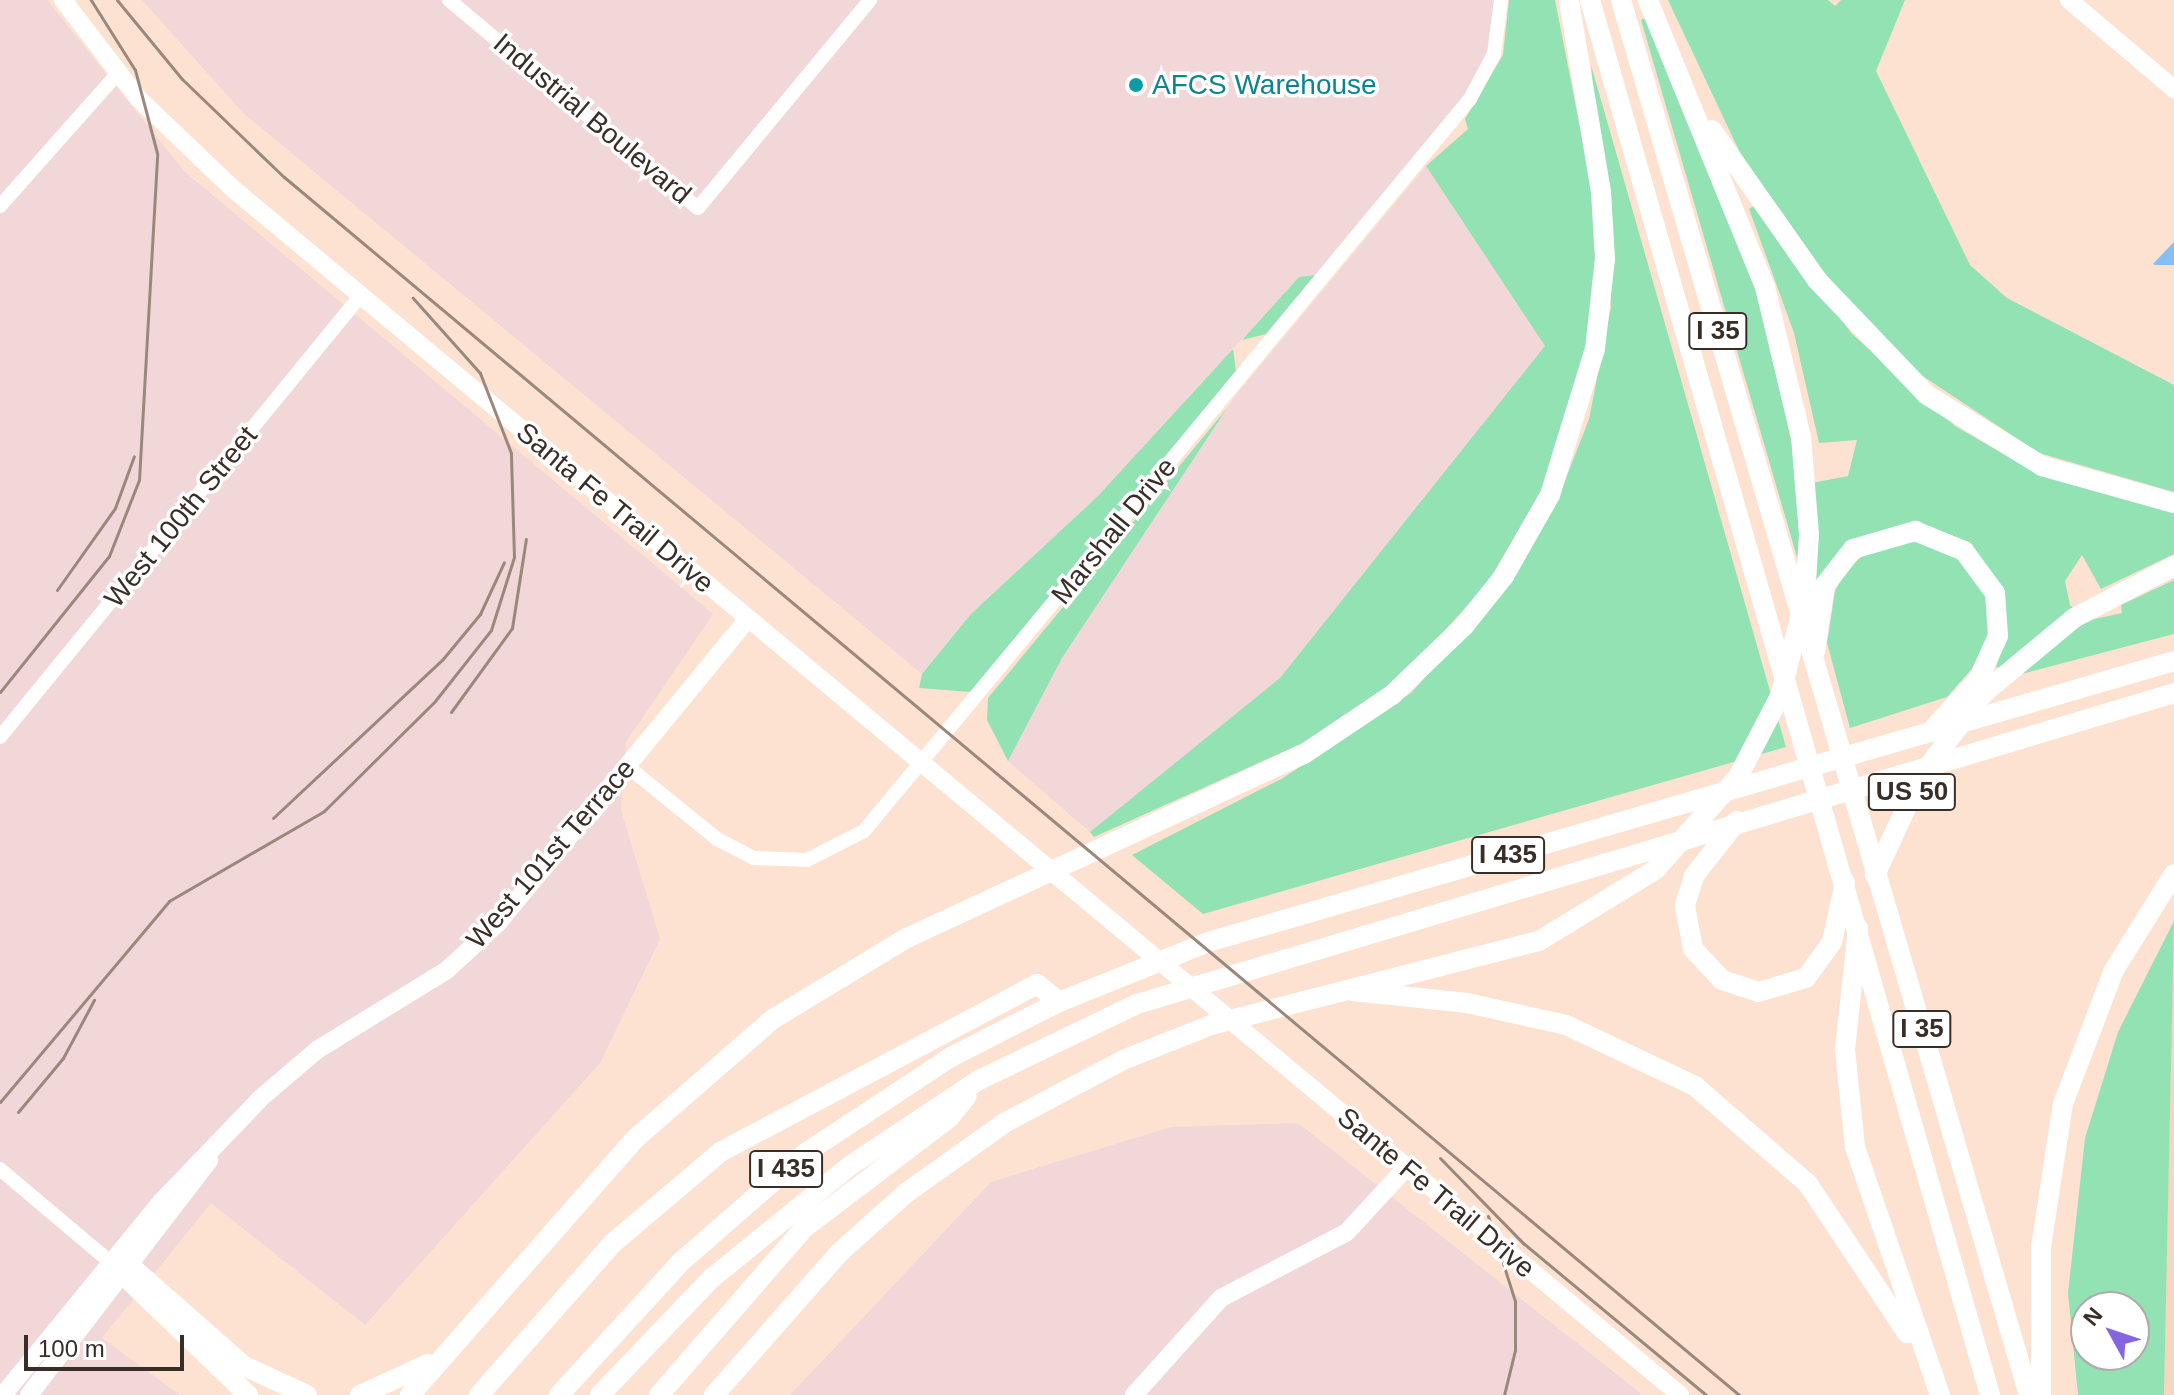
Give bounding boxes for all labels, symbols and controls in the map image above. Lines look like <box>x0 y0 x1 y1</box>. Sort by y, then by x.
street label: Industrial Boulevard <box>486 27 698 211</box>
place label: AFCS Warehouse <box>1152 68 1377 102</box>
marker: AFCS Warehouse <box>1127 76 1145 94</box>
road number: I 35 <box>1688 309 1748 353</box>
street label: Santa Fe Trail Drive <box>509 415 721 601</box>
street label: West 100th Street <box>98 420 264 614</box>
street label: Marshall Drive <box>1045 451 1183 611</box>
street label: West 101st Terrace <box>459 752 643 956</box>
road number: US 50 <box>1866 770 1958 814</box>
road number: I 435 <box>1470 833 1546 877</box>
road number: I 35 <box>1892 1007 1952 1051</box>
street label: Sante Fe Trail Drive <box>1330 1100 1542 1286</box>
road number: I 435 <box>748 1147 824 1191</box>
north arrow <box>2070 1291 2150 1371</box>
text: N <box>2078 1302 2107 1331</box>
scale bar <box>28 1319 188 1369</box>
text: 100 m <box>38 1335 105 1362</box>

